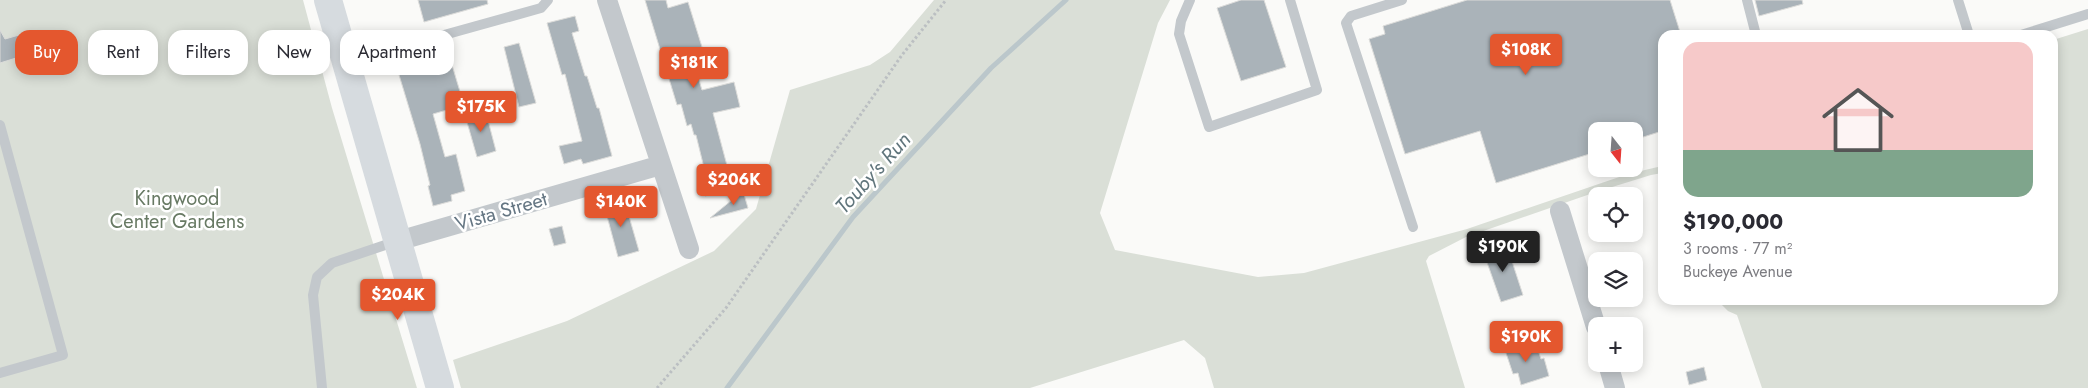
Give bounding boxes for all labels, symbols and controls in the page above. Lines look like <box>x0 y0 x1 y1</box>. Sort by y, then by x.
chip: Buy <box>15 30 78 75</box>
chip: Rent <box>88 30 158 75</box>
chip: Filters <box>168 30 248 75</box>
chip: New <box>258 30 330 75</box>
chip: Apartment <box>340 30 454 75</box>
pin: $108K <box>1491 34 1561 76</box>
text: $108K <box>1501 38 1551 61</box>
pin: $181K <box>659 46 729 89</box>
text: $181K <box>670 51 718 74</box>
icon: home <box>1813 75 1903 165</box>
pin: $175K <box>446 90 516 133</box>
text: $175K <box>456 95 506 118</box>
north arrow <box>1588 122 1642 178</box>
map controls <box>1588 122 1643 372</box>
water label: Touby's Run <box>828 126 918 220</box>
pin: $206K <box>699 164 769 206</box>
text: $206K <box>708 168 760 191</box>
park label: Kingwood Center Gardens <box>110 184 244 236</box>
street label: Vista Street <box>452 184 551 238</box>
pin: $140K <box>586 186 656 228</box>
button: locate <box>1588 187 1643 242</box>
text: $140K <box>595 190 647 213</box>
text: $190,000 <box>1683 207 1783 237</box>
pin: $190K <box>1468 230 1538 273</box>
text: $190K <box>1478 235 1528 258</box>
text: 3 rooms · 77 m² <box>1683 237 1792 260</box>
button: layers <box>1588 252 1643 307</box>
text: Buckeye Avenue <box>1683 260 1792 283</box>
pin: $204K <box>363 278 433 321</box>
text: $204K <box>371 283 425 306</box>
button: + <box>1588 317 1643 372</box>
pin: $190K <box>1491 320 1561 363</box>
text: $190K <box>1501 325 1551 348</box>

